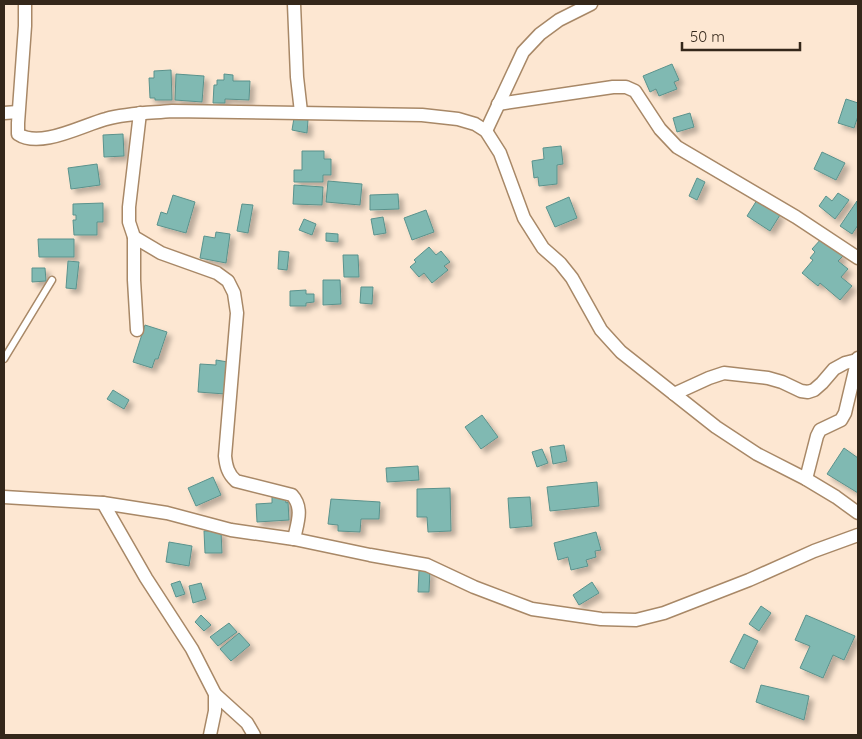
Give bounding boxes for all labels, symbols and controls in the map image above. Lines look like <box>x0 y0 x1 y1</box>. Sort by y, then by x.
scale bar <box>682 20 800 52</box>
text: 50 m <box>690 27 725 46</box>

